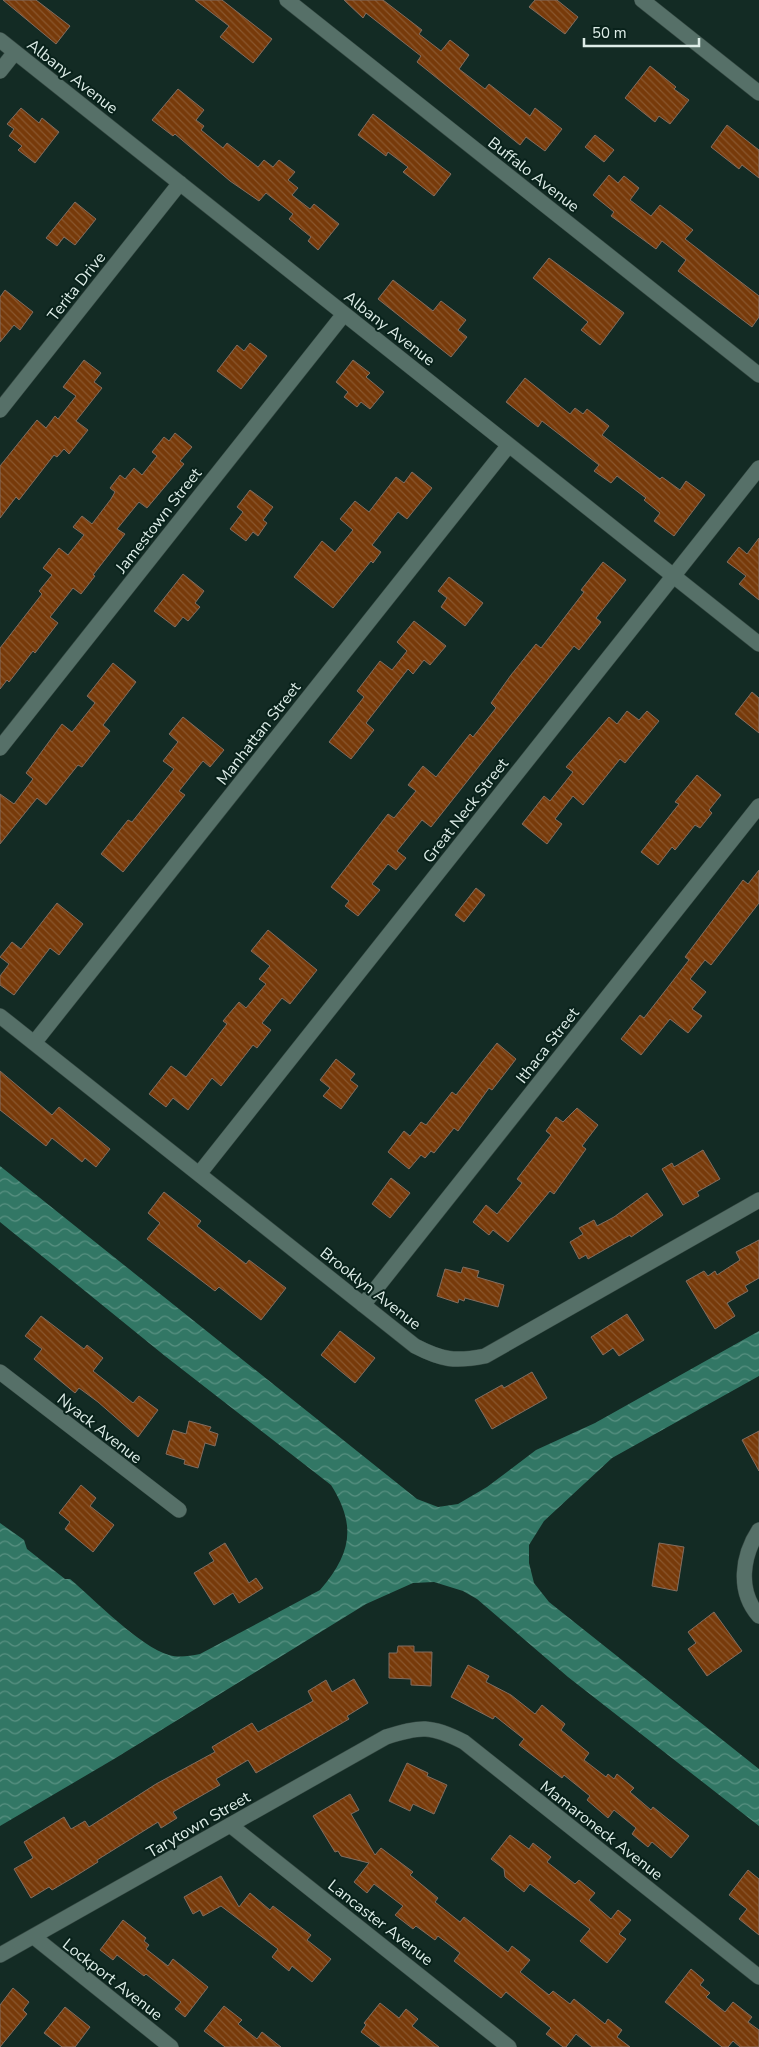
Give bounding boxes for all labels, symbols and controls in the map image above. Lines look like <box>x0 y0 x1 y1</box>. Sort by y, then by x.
scale bar <box>584 15 699 47</box>
text: 50 m <box>592 23 627 43</box>
street label: Albany Avenue <box>22 34 123 119</box>
street label: Buffalo Avenue <box>483 132 584 218</box>
street label: Terita Drive <box>43 247 111 326</box>
street label: Albany Avenue <box>339 286 440 371</box>
street label: Jamestown Street <box>110 463 207 579</box>
street label: Manhattan Street <box>212 677 306 790</box>
street label: Great Neck Street <box>418 753 514 868</box>
street label: Ithaca Street <box>511 1003 585 1088</box>
street label: Brooklyn Avenue <box>315 1242 425 1335</box>
street label: Nyack Avenue <box>52 1389 146 1469</box>
street label: Mamaroneck Avenue <box>535 1776 667 1886</box>
street label: Tarytown Street <box>143 1786 255 1863</box>
street label: Lancaster Avenue <box>323 1875 438 1971</box>
street label: Lockport Avenue <box>58 1934 167 2026</box>

